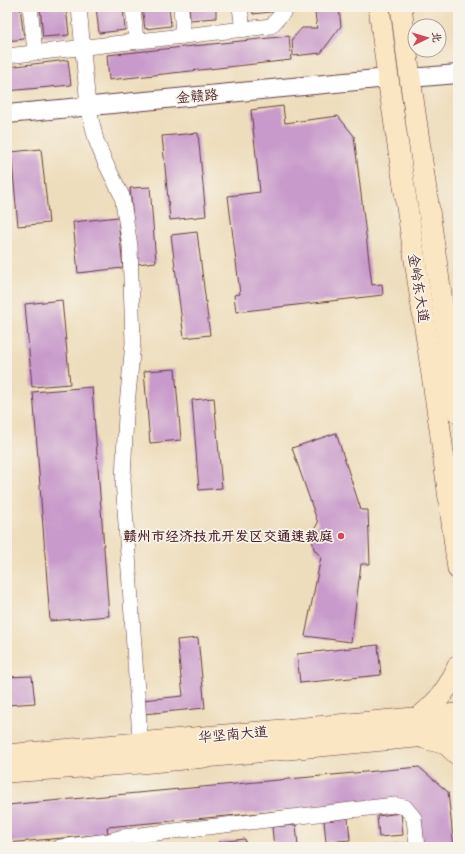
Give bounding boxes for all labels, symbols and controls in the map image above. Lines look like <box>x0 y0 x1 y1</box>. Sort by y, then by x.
north arrow <box>407 18 447 58</box>
text: 北 <box>429 31 443 43</box>
street label: 金赣路 <box>175 86 219 108</box>
street label: 金岭东大道 <box>404 252 432 324</box>
place label: 赣州市经济技术开发区交通速裁庭 <box>123 528 333 546</box>
marker: 赣州市经济技术开发区交通速裁庭 <box>336 531 346 541</box>
street label: 华坚南大道 <box>197 723 269 747</box>

